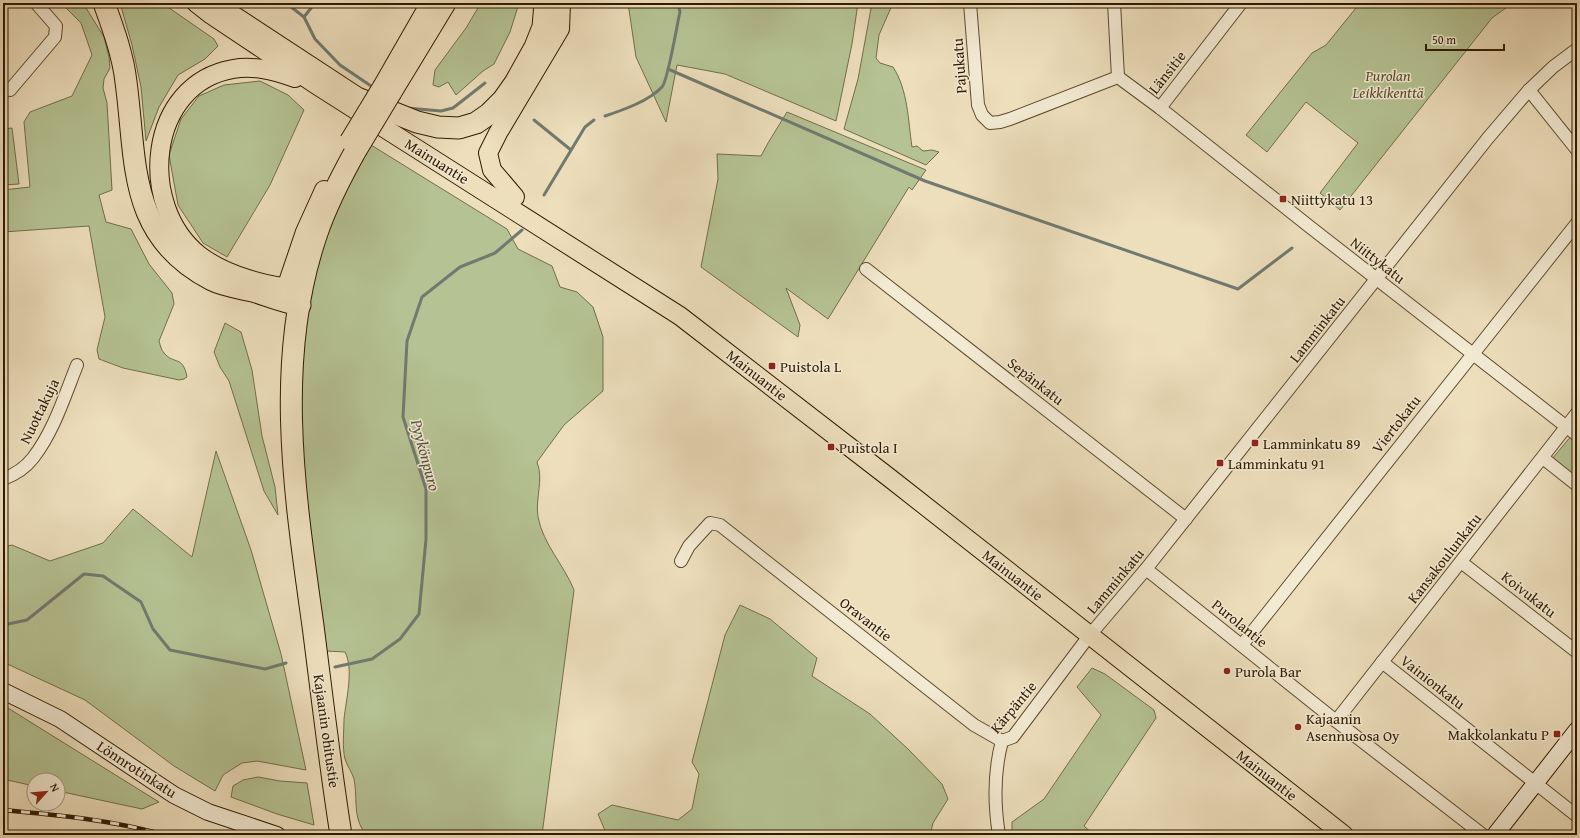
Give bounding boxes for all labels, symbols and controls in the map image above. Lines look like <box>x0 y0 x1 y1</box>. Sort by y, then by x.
scale bar <box>1426 26 1504 52</box>
text: 50 m <box>1432 31 1456 48</box>
street label: Pajukatu <box>947 37 971 94</box>
street label: Länsitie <box>1143 46 1191 98</box>
park label: Purolan Leikkikenttä <box>1351 65 1424 103</box>
street label: Mainuantie <box>401 133 473 189</box>
place label: Niittykatu 13 <box>1291 189 1373 210</box>
marker: Niittykatu 13 <box>1278 194 1288 204</box>
street label: Niittykatu <box>1346 232 1411 289</box>
street label: Lamminkatu <box>1284 290 1350 367</box>
street label: Mainuantie <box>722 344 792 406</box>
street label: Sepänkatu <box>1003 352 1069 410</box>
place label: Puistola L <box>780 356 842 377</box>
marker: Puistola L <box>767 361 777 371</box>
street label: Nuottakuja <box>14 375 64 447</box>
street label: Viertokatu <box>1367 390 1426 457</box>
water label: Pyykönpuro <box>405 415 447 494</box>
place label: Lamminkatu 89 <box>1263 433 1360 454</box>
place label: Puistola I <box>839 437 898 458</box>
marker: Lamminkatu 89 <box>1250 438 1260 448</box>
marker: Puistola I <box>826 442 836 452</box>
place label: Lamminkatu 91 <box>1228 453 1325 474</box>
marker: Lamminkatu 91 <box>1215 458 1225 468</box>
street label: Kansakoulunkatu <box>1402 508 1486 608</box>
street label: Lamminkatu <box>1081 543 1149 618</box>
street label: Mainuantie <box>978 544 1048 606</box>
street label: Koivukatu <box>1497 566 1562 623</box>
street label: Oravantie <box>835 592 897 646</box>
street label: Purolantie <box>1208 594 1272 652</box>
street label: Vainionkatu <box>1396 650 1471 715</box>
place label: Purola Bar <box>1235 661 1301 682</box>
marker: Purola Bar <box>1222 666 1232 676</box>
street label: Kajaanin ohitustie <box>309 673 345 789</box>
street label: Kärpäntie <box>985 676 1041 738</box>
place label: Kajaanin Asennusosa Oy <box>1306 708 1400 746</box>
marker: Kajaanin Asennusosa Oy <box>1293 722 1303 732</box>
place label: Makkolankatu P <box>1448 724 1549 745</box>
marker: Makkolankatu P <box>1552 729 1562 739</box>
street label: Lönnrotinkatu <box>93 735 182 803</box>
street label: Mainuantie <box>1232 744 1302 806</box>
north arrow <box>26 772 66 812</box>
text: N <box>46 781 64 795</box>

